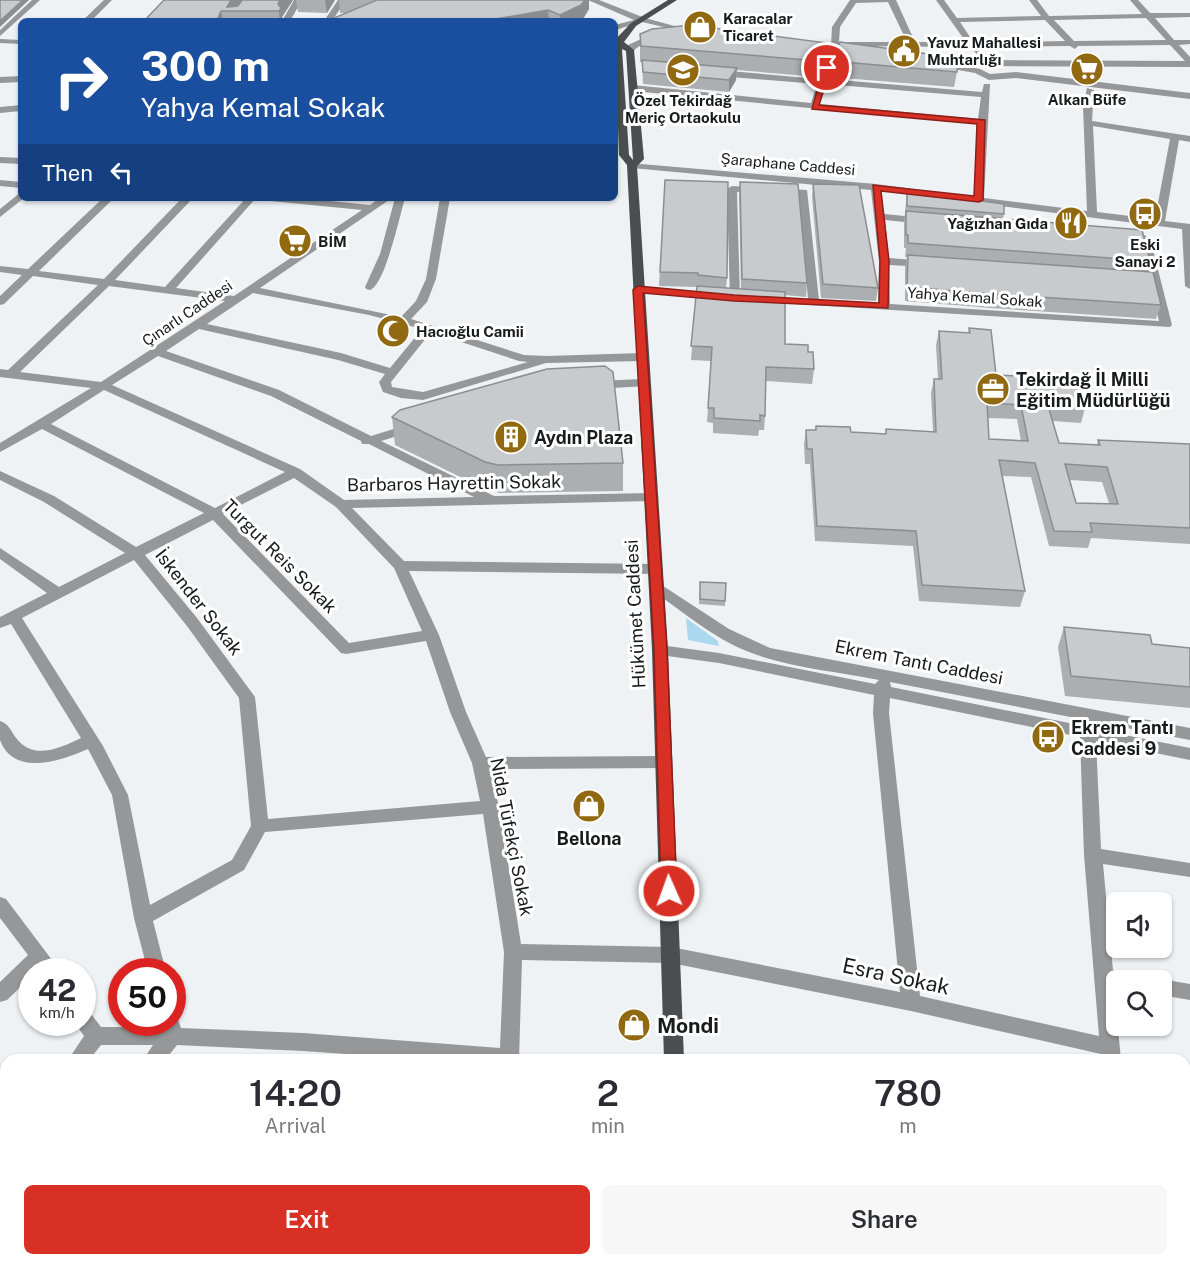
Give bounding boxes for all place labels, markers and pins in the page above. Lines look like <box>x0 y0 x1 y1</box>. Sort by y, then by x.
shop icon: Karacalar Ticaret <box>682 9 718 45</box>
place label: Karacalar Ticaret <box>723 10 793 44</box>
public building icon: Yavuz Mahallesi Muhtarlığı <box>886 33 922 69</box>
place label: Yavuz Mahallesi Muhtarlığı <box>927 34 1041 68</box>
pin <box>801 42 852 93</box>
supermarket icon: Alkan Büfe <box>1069 51 1105 87</box>
school or university icon: Özel Tekirdağ Meriç Ortaokulu <box>665 52 701 88</box>
place label: Alkan Büfe <box>1048 91 1126 108</box>
place label: Özel Tekirdağ Meriç Ortaokulu <box>625 92 741 126</box>
bus stop icon: Eski Sanayi 2 <box>1127 196 1163 232</box>
restaurant icon: Yağızhan Gıda <box>1053 205 1089 241</box>
place label: Yağızhan Gıda <box>947 215 1048 232</box>
supermarket icon: BİM <box>277 223 313 259</box>
place label: BİM <box>318 233 347 250</box>
place label: Eski Sanayi 2 <box>1114 236 1176 270</box>
mosque icon: Hacıoğlu Camii <box>375 313 411 349</box>
place label: Hacıoğlu Camii <box>416 323 524 340</box>
place label: Tekirdağ İl Milli Eğitim Müdürlüğü <box>1016 368 1171 411</box>
office icon: Tekirdağ İl Milli Eğitim Müdürlüğü <box>975 371 1011 407</box>
building icon: Aydın Plaza <box>493 419 529 455</box>
place label: Aydın Plaza <box>534 427 633 448</box>
place label: Ekrem Tantı Caddesi 9 <box>1071 717 1173 759</box>
bus stop icon: Ekrem Tantı Caddesi 9 <box>1030 719 1066 755</box>
shop icon: Bellona <box>571 788 607 824</box>
place label: Bellona <box>556 828 622 849</box>
shop icon: Mondi <box>616 1007 652 1043</box>
place label: Mondi <box>657 1013 719 1038</box>

